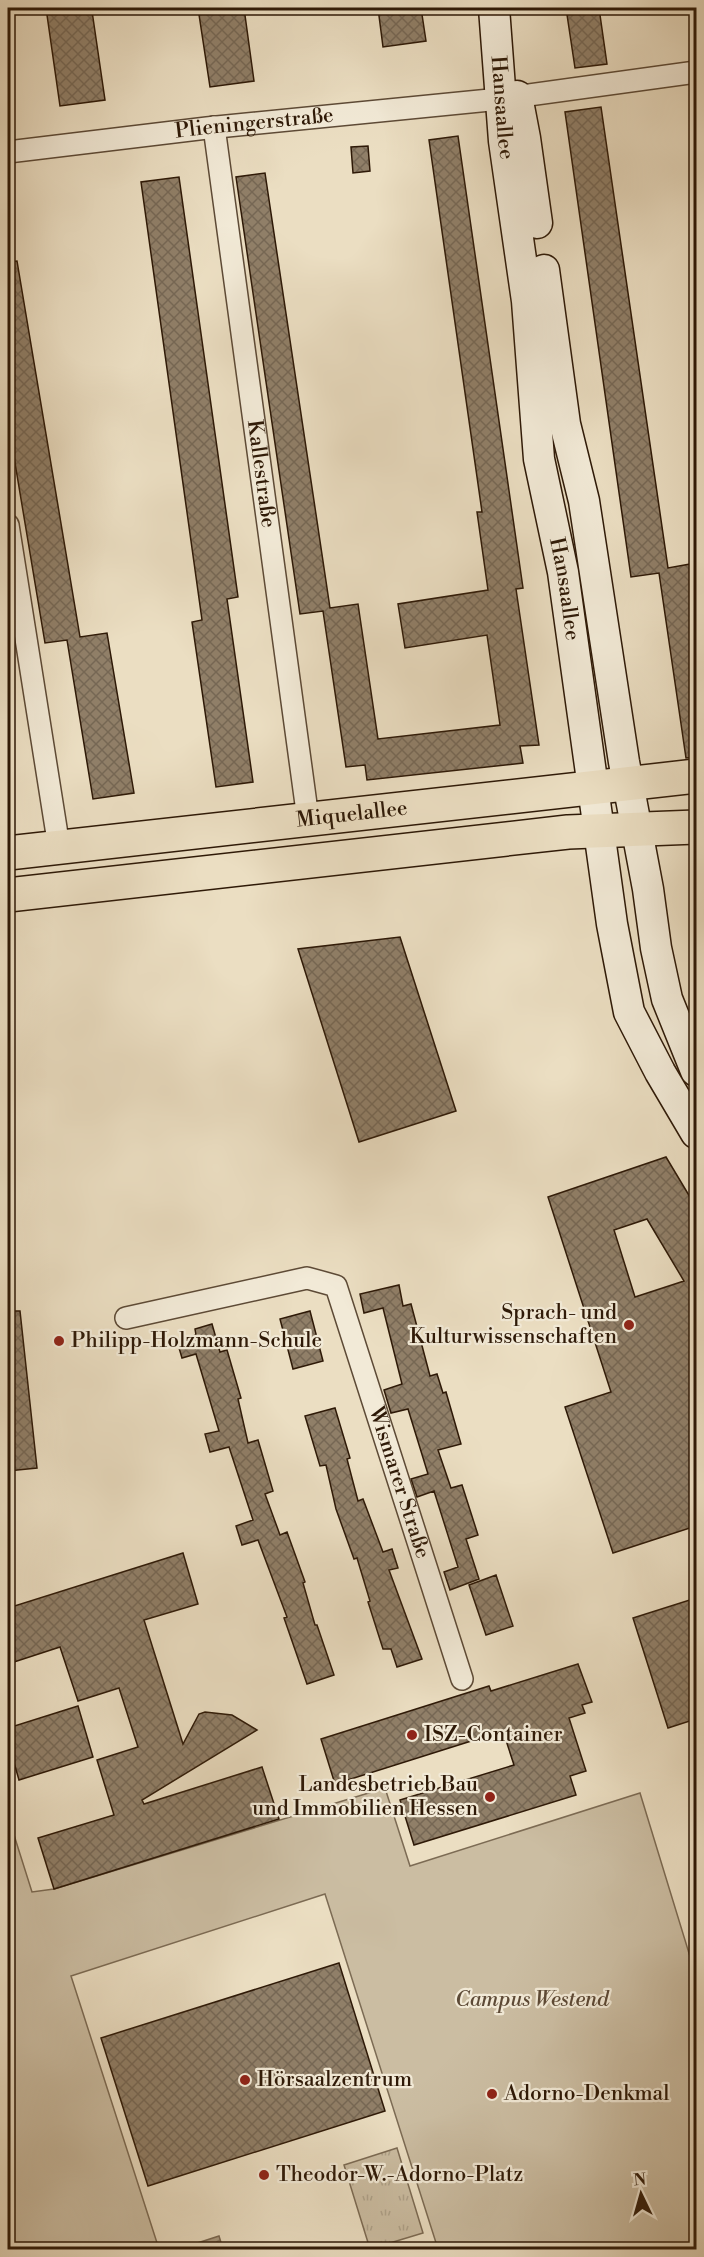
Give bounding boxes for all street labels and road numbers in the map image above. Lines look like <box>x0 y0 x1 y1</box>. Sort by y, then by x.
street label: Hansaallee <box>485 55 520 161</box>
street label: Plieningerstraße <box>174 103 335 145</box>
street label: Kallestraße <box>241 418 281 529</box>
street label: Hansaallee <box>543 535 585 642</box>
street label: Miquelallee <box>295 795 409 834</box>
street label: Wismarer Straße <box>362 1403 436 1562</box>

